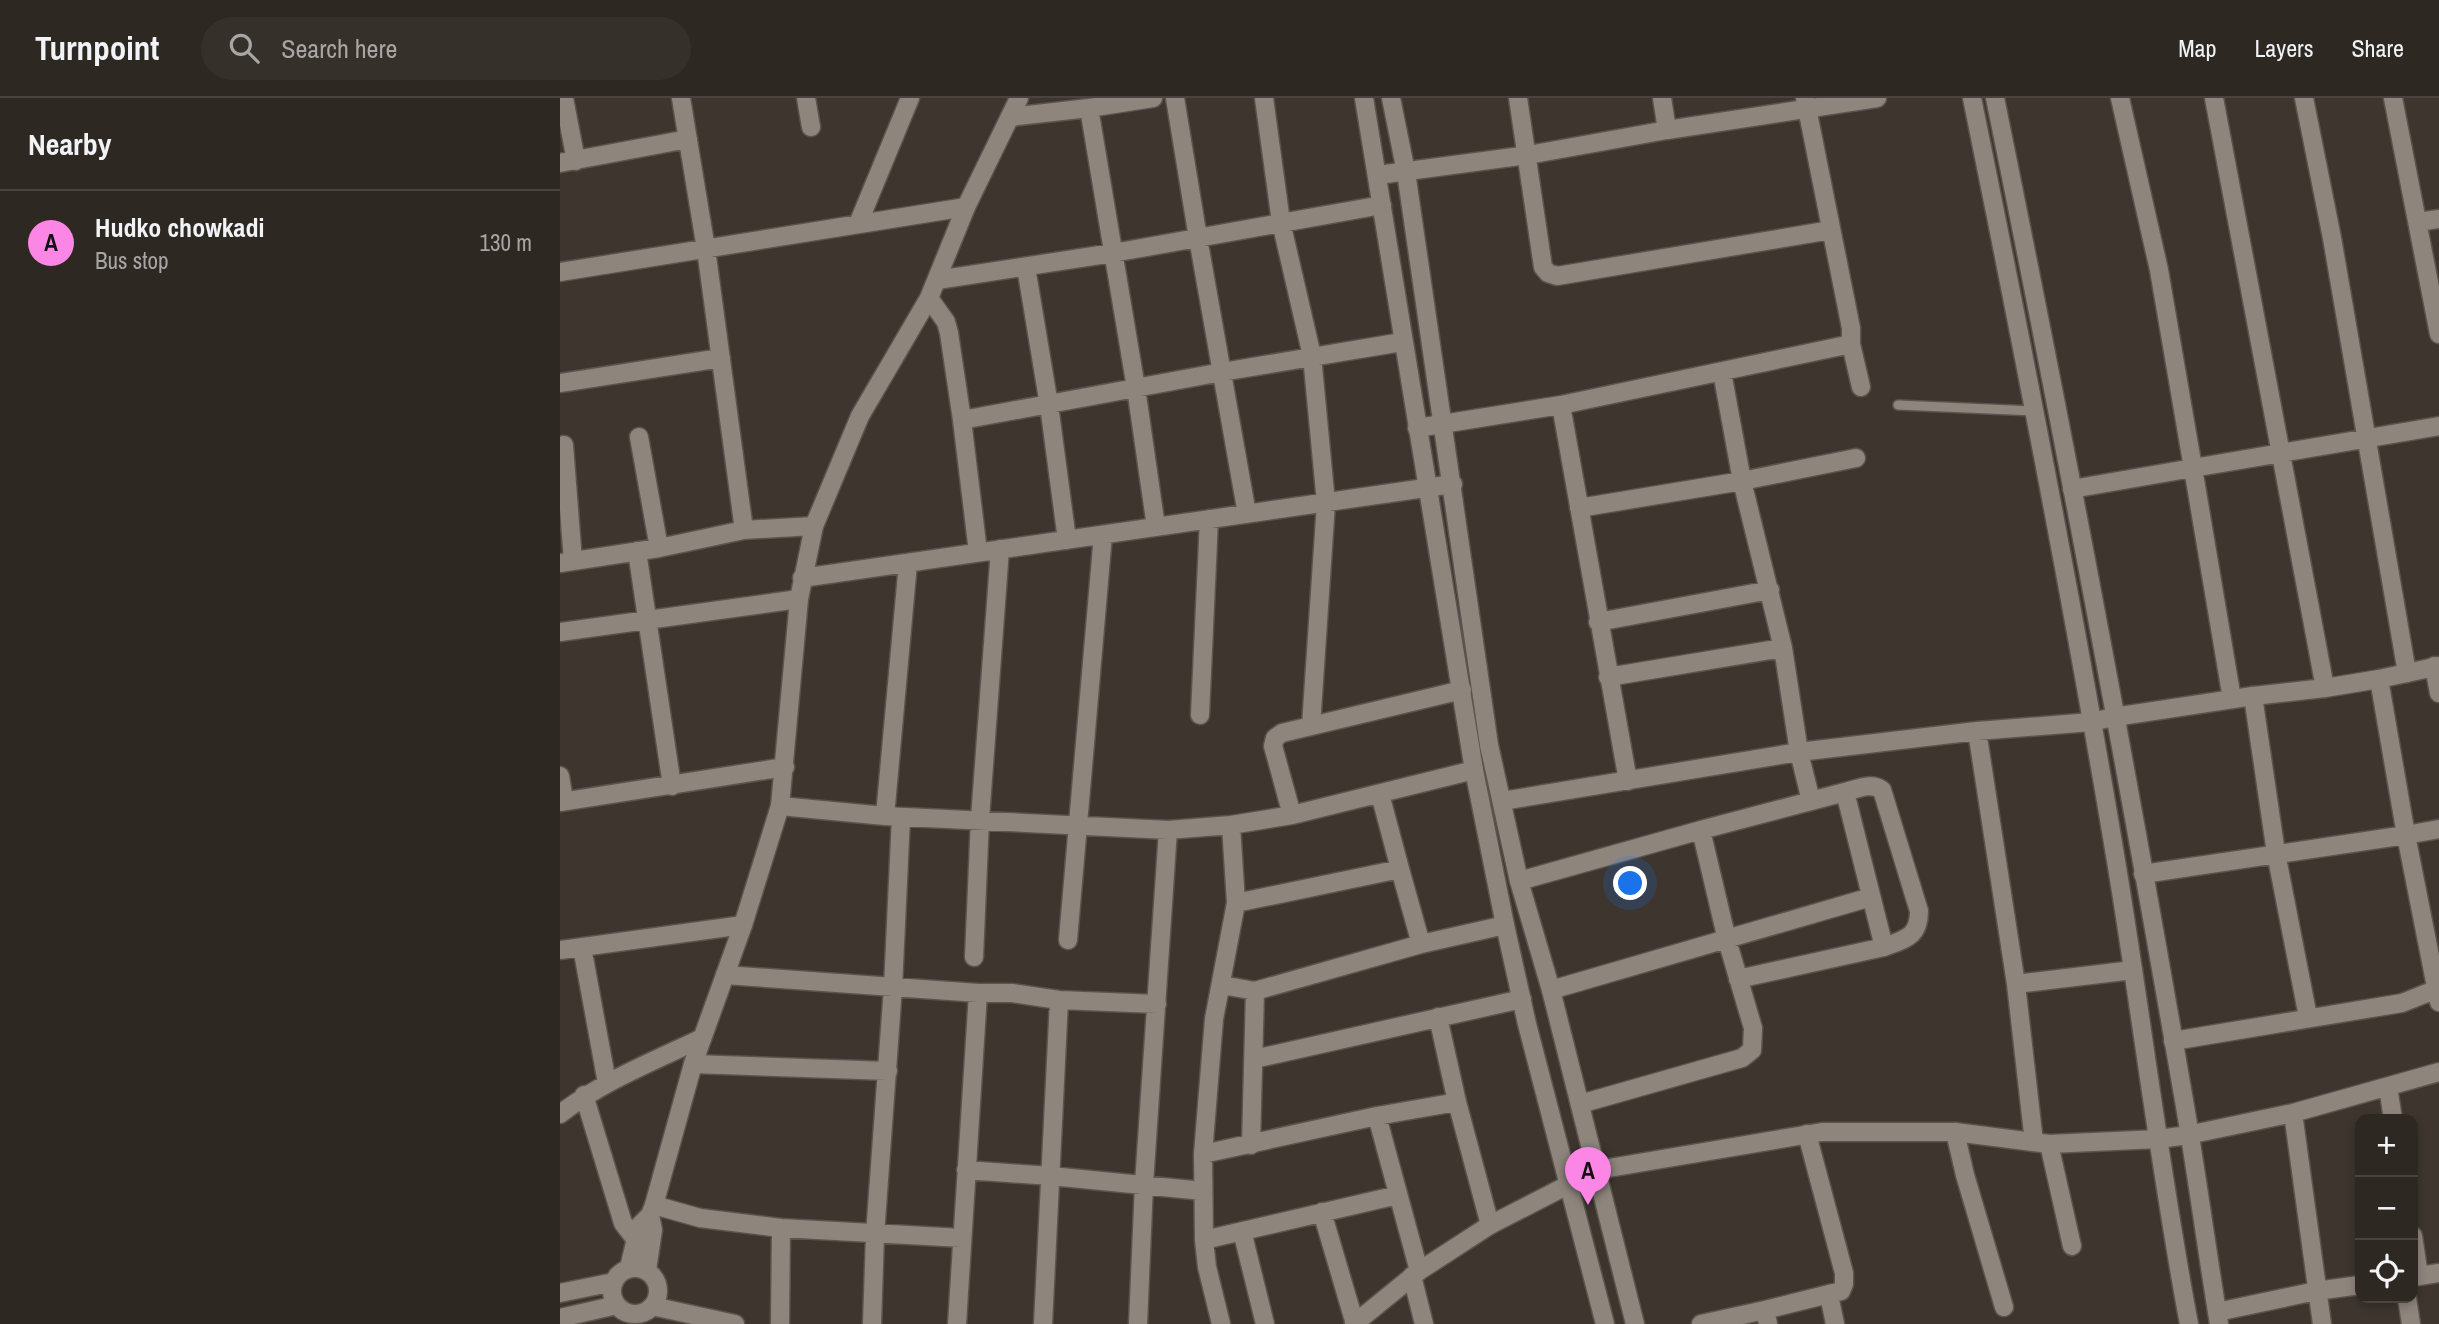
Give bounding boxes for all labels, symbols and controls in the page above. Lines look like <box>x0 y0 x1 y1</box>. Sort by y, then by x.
search box <box>201 17 691 80</box>
text: Turnpoint <box>35 26 159 70</box>
icon: search <box>225 29 263 67</box>
text: Search here <box>281 31 397 66</box>
text: Map <box>2178 32 2216 64</box>
text: Layers <box>2254 32 2313 64</box>
text: Share <box>2351 32 2404 64</box>
text: Nearby <box>28 124 111 164</box>
text: Hudko chowkadi <box>95 210 264 245</box>
text: A <box>44 227 58 258</box>
text: 130 m <box>480 227 532 258</box>
text: Bus stop <box>95 245 168 276</box>
your location <box>1613 866 1647 900</box>
map controls <box>2355 1114 2418 1303</box>
button: + <box>2355 1114 2418 1177</box>
pin: A <box>1565 1147 1611 1205</box>
button: − <box>2355 1177 2418 1240</box>
button: locate <box>2355 1240 2418 1303</box>

